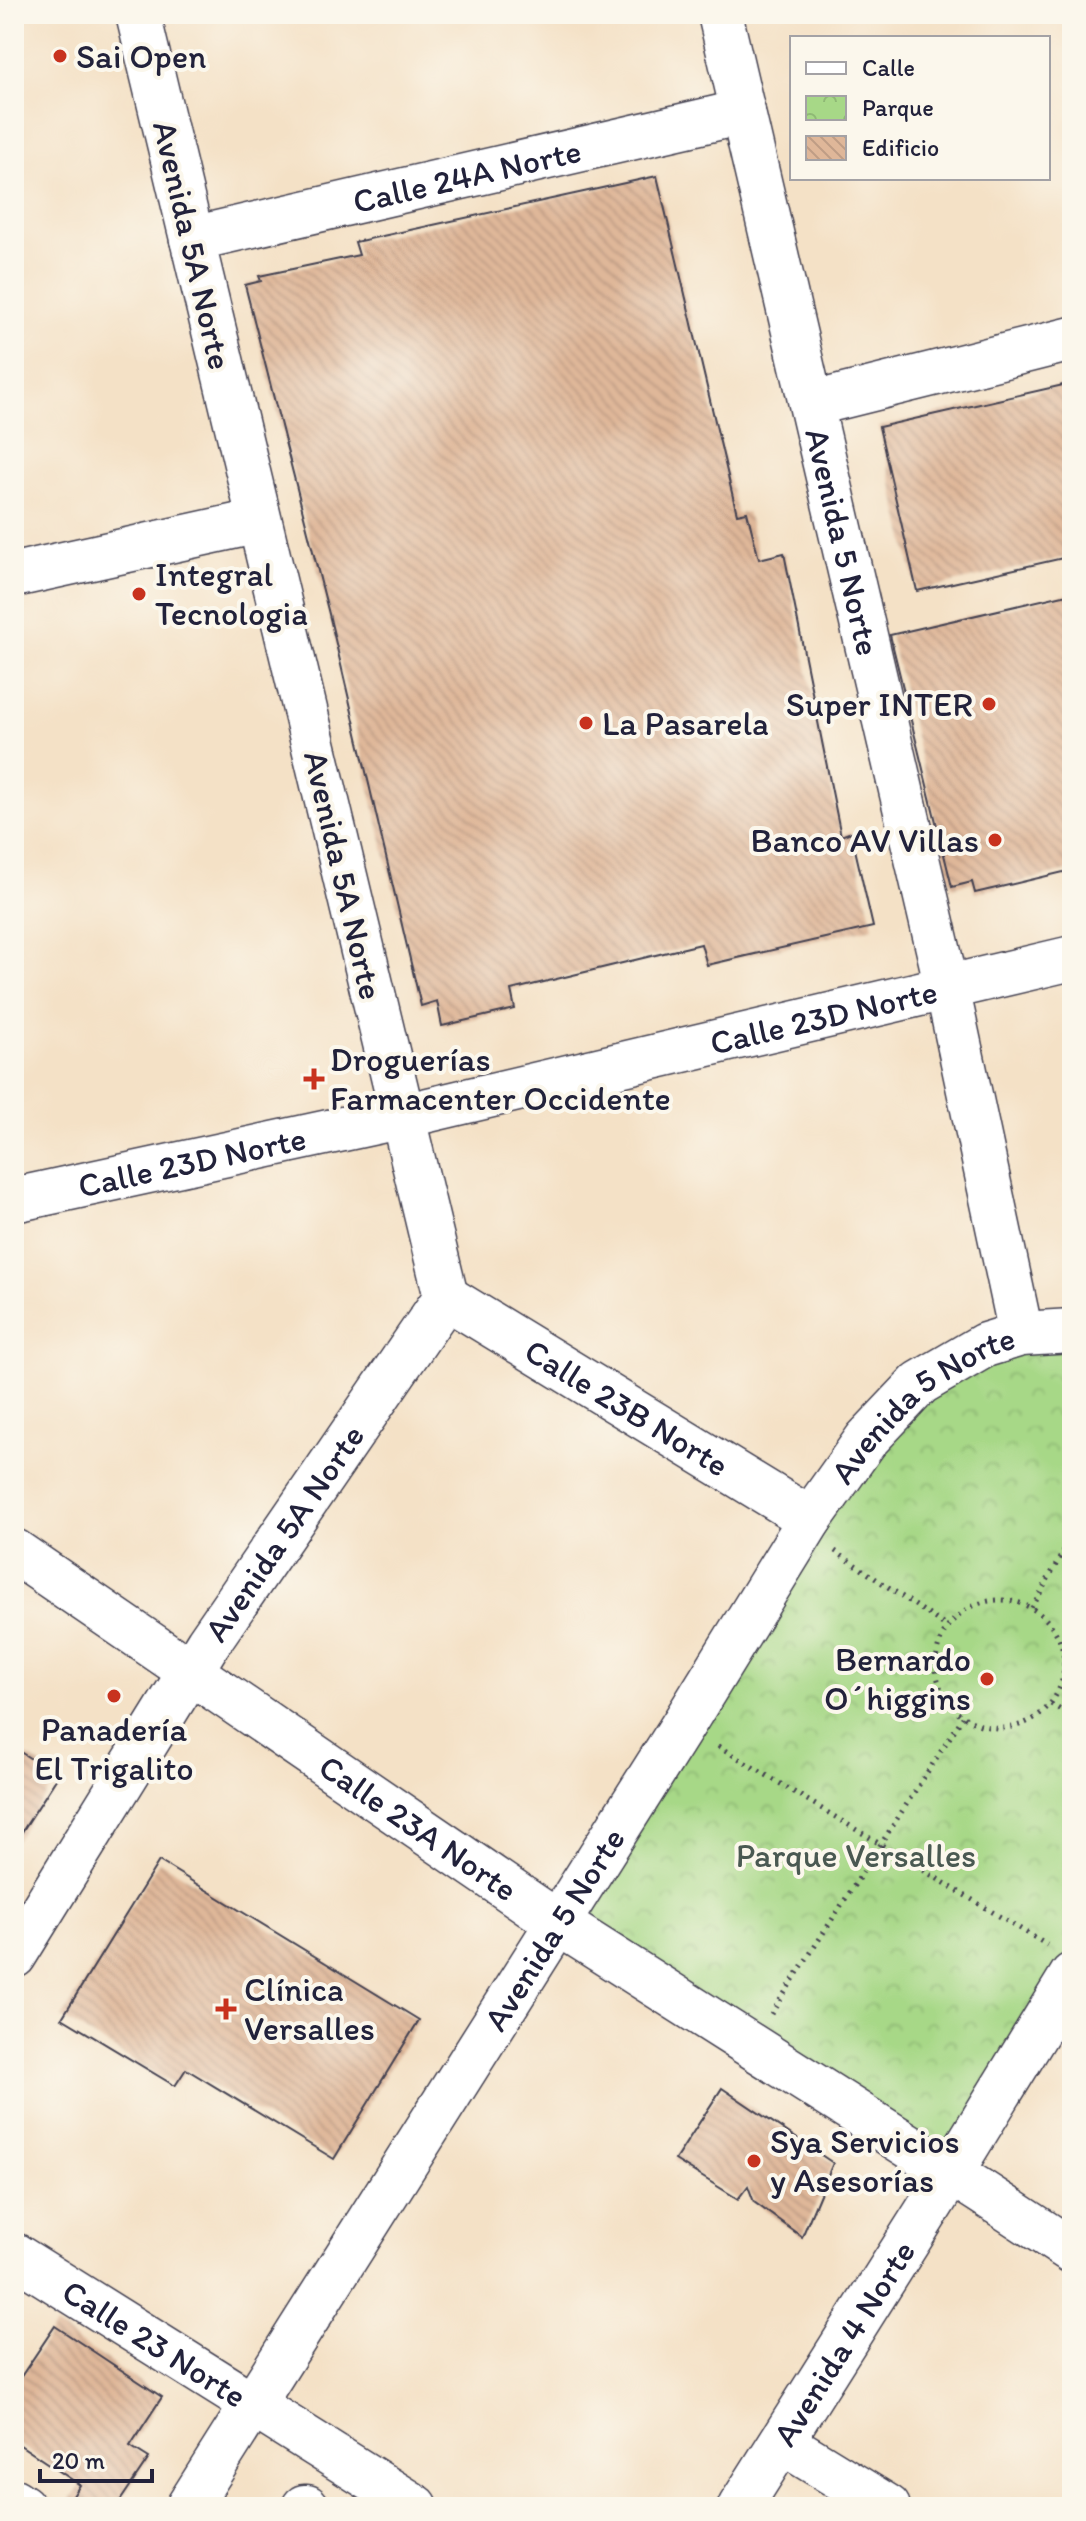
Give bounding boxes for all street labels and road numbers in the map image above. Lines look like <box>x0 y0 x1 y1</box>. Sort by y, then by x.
street label: Avenida 5A Norte <box>144 117 241 373</box>
street label: Calle 24A Norte <box>349 130 585 222</box>
street label: Avenida 5 Norte <box>796 424 889 660</box>
street label: Avenida 5A Norte <box>295 747 392 1003</box>
street label: Calle 23D Norte <box>706 971 941 1064</box>
street label: Calle 23D Norte <box>74 1118 310 1207</box>
street label: Avenida 5 Norte <box>822 1317 1020 1492</box>
street label: Calle 23B Norte <box>517 1330 736 1486</box>
street label: Avenida 5A Norte <box>195 1417 373 1649</box>
street label: Calle 23A Norte <box>311 1746 525 1910</box>
street label: Avenida 5 Norte <box>475 1820 634 2038</box>
street label: Avenida 4 Norte <box>764 2233 924 2453</box>
street label: Calle 23 Norte <box>55 2271 254 2417</box>

